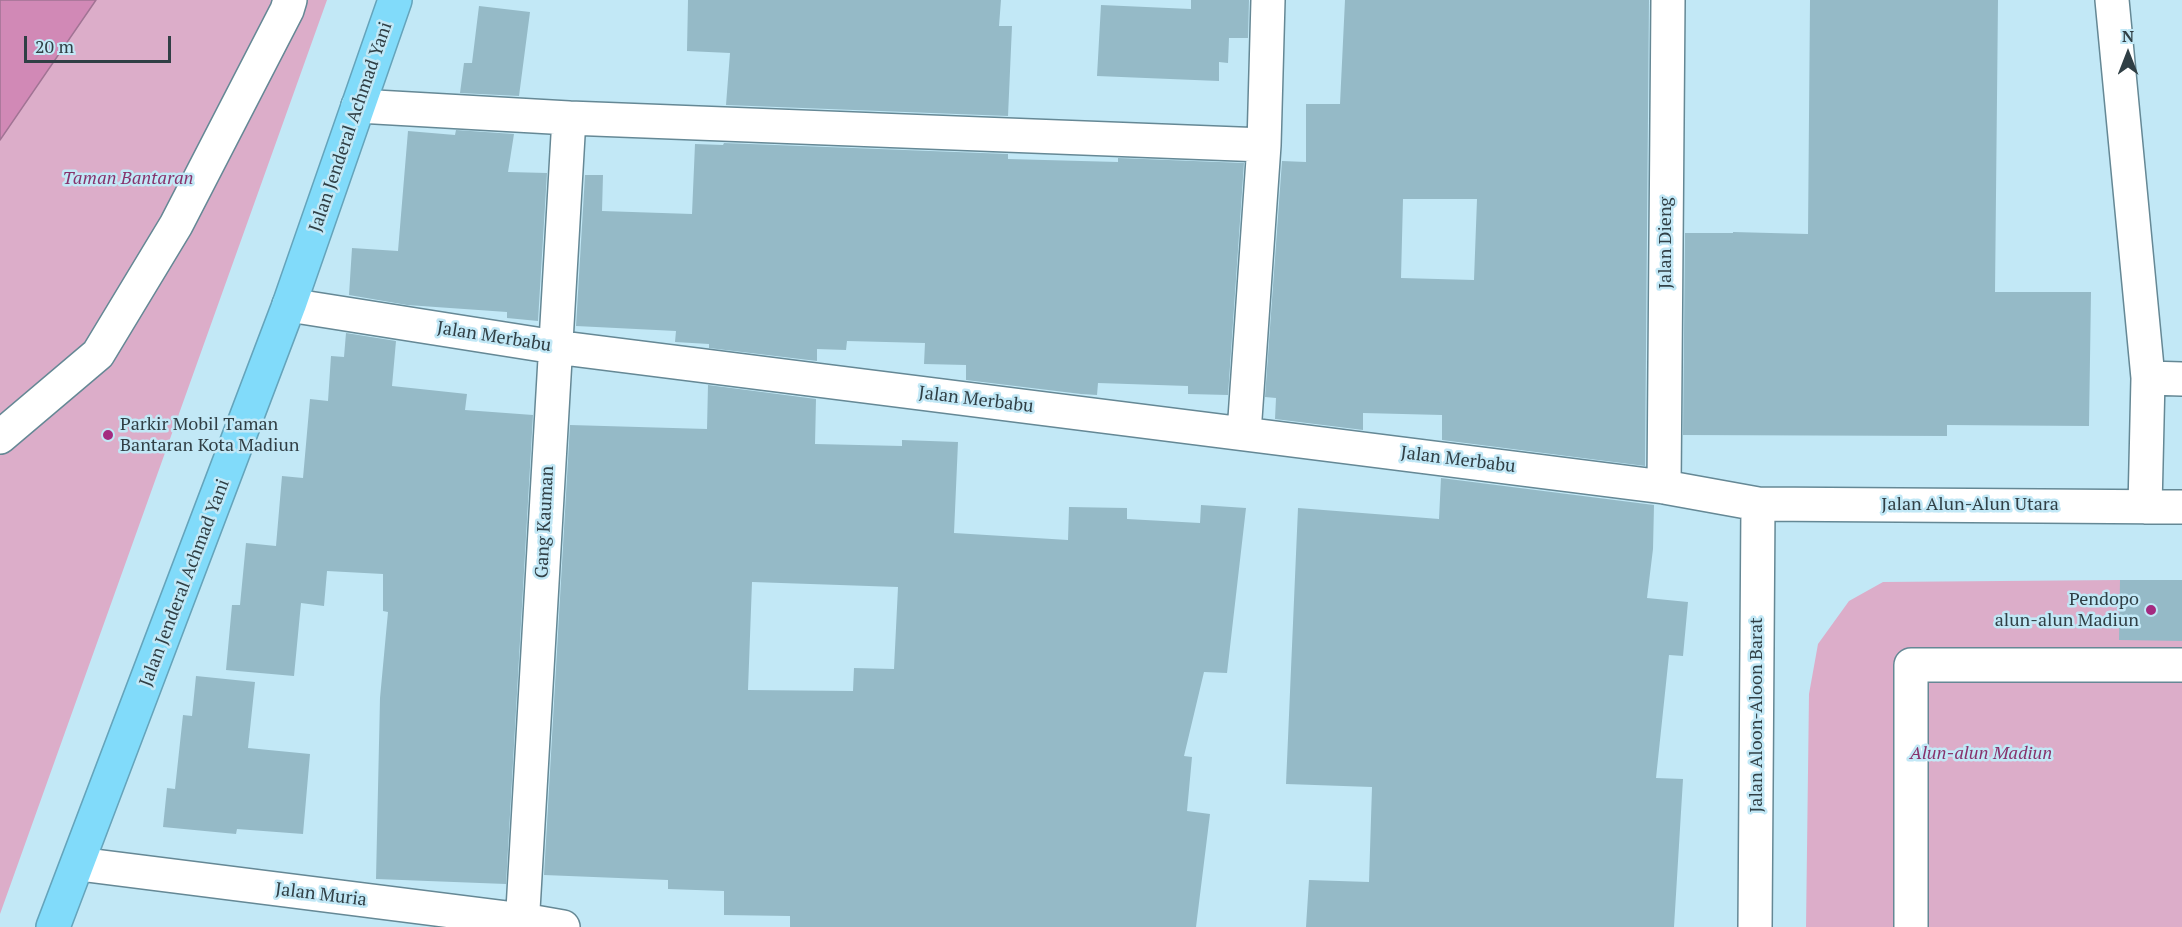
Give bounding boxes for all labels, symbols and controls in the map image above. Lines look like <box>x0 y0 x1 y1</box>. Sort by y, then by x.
street label: Jalan Jenderal Achmad Yani <box>305 19 397 235</box>
scale bar <box>27 24 174 62</box>
north arrow <box>2098 24 2158 84</box>
text: N <box>2122 25 2134 47</box>
text: 20 m <box>35 34 74 58</box>
park label: Taman Bantaran <box>63 168 193 190</box>
street label: Jalan Dieng <box>1655 197 1677 289</box>
street label: Jalan Merbabu <box>435 317 553 357</box>
street label: Jalan Merbabu <box>917 382 1035 418</box>
place label: Parkir Mobil Taman Bantaran Kota Madiun <box>120 414 299 456</box>
marker: Parkir Mobil Taman Bantaran Kota Madiun <box>101 428 115 442</box>
street label: Jalan Merbabu <box>1399 442 1517 478</box>
street label: Gang Kauman <box>531 465 559 579</box>
street label: Jalan Jenderal Achmad Yani <box>135 476 235 690</box>
street label: Jalan Alun-Alun Utara <box>1881 494 2059 516</box>
place label: Pendopo alun-alun Madiun <box>1995 589 2139 632</box>
marker: Pendopo alun-alun Madiun <box>2144 603 2158 617</box>
street label: Jalan Aloon-Aloon Barat <box>1746 617 1768 813</box>
park label: Alun-alun Madiun <box>1910 743 2052 765</box>
street label: Jalan Muria <box>274 879 368 911</box>

